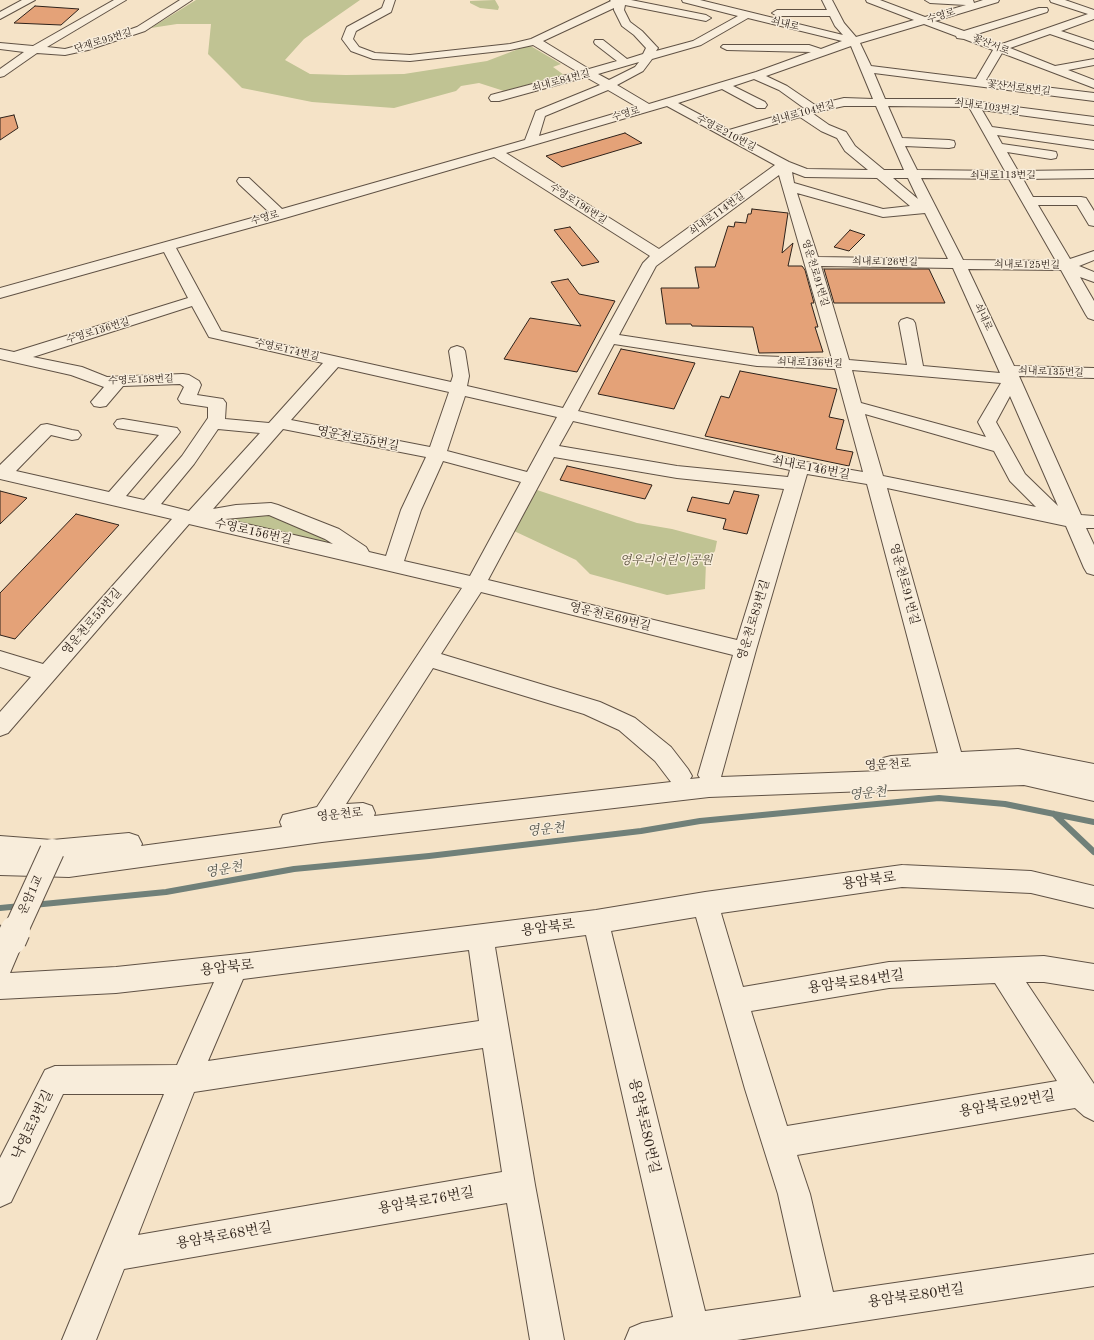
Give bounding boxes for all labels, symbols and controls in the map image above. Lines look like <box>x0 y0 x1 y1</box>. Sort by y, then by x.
street label: 수영로 <box>925 6 957 26</box>
street label: 쇠내로 <box>769 15 801 33</box>
street label: 단재로95번길 <box>73 27 133 55</box>
street label: 꽃산서로 <box>971 32 1011 58</box>
street label: 쇠내로84번길 <box>531 67 591 95</box>
street label: 꽃산서로8번길 <box>987 78 1051 98</box>
street label: 쇠내로103번길 <box>954 96 1020 118</box>
street label: 쇠내로104번길 <box>770 99 836 127</box>
street label: 수영로 <box>610 104 642 124</box>
street label: 수영로210번길 <box>694 112 758 154</box>
street label: 쇠내로113번길 <box>970 169 1036 181</box>
street label: 수영로196번길 <box>547 181 609 227</box>
street label: 쇠내로114번길 <box>687 190 747 238</box>
street label: 수영로 <box>249 208 281 228</box>
street label: 영운천로91번길 <box>799 238 831 308</box>
street label: 쇠내로126번길 <box>852 255 918 269</box>
street label: 쇠내로125번길 <box>994 258 1060 272</box>
street label: 쇠내로 <box>971 301 995 333</box>
street label: 수영로136번길 <box>65 316 131 346</box>
street label: 수영로174번길 <box>254 337 320 363</box>
street label: 쇠내로136번길 <box>777 356 843 370</box>
street label: 쇠내로135번길 <box>1018 365 1084 379</box>
street label: 수영로158번길 <box>108 373 174 387</box>
street label: 영운천로55번길 <box>316 424 400 454</box>
street label: 쇠내로146번길 <box>771 453 851 483</box>
street label: 수영로156번길 <box>213 516 293 548</box>
street label: 영운천로91번길 <box>886 542 922 626</box>
park label: 영우리어린이공원 <box>620 554 712 568</box>
street label: 영운천로83번길 <box>735 578 773 662</box>
street label: 영운천로55번길 <box>59 586 125 658</box>
street label: 영운천로69번길 <box>568 600 652 634</box>
street label: 영운천로 <box>864 757 912 773</box>
water label: 영운천 <box>848 784 888 804</box>
street label: 영운천로 <box>316 805 364 825</box>
water label: 영운천 <box>526 820 566 840</box>
water label: 영운천 <box>204 859 244 881</box>
street label: 용암북로 <box>841 869 897 893</box>
street label: 운암1교 <box>16 873 46 917</box>
street label: 용암북로 <box>520 916 576 940</box>
street label: 용암북로 <box>199 957 255 979</box>
street label: 용암북로84번길 <box>807 967 905 997</box>
street label: 용암북로80번길 <box>625 1077 663 1175</box>
street label: 낙영로3번길 <box>9 1087 57 1163</box>
street label: 용암북로92번길 <box>958 1087 1056 1121</box>
street label: 용암북로76번길 <box>377 1184 475 1218</box>
street label: 용암북로68번길 <box>175 1219 273 1253</box>
street label: 용암북로80번길 <box>867 1281 965 1311</box>

